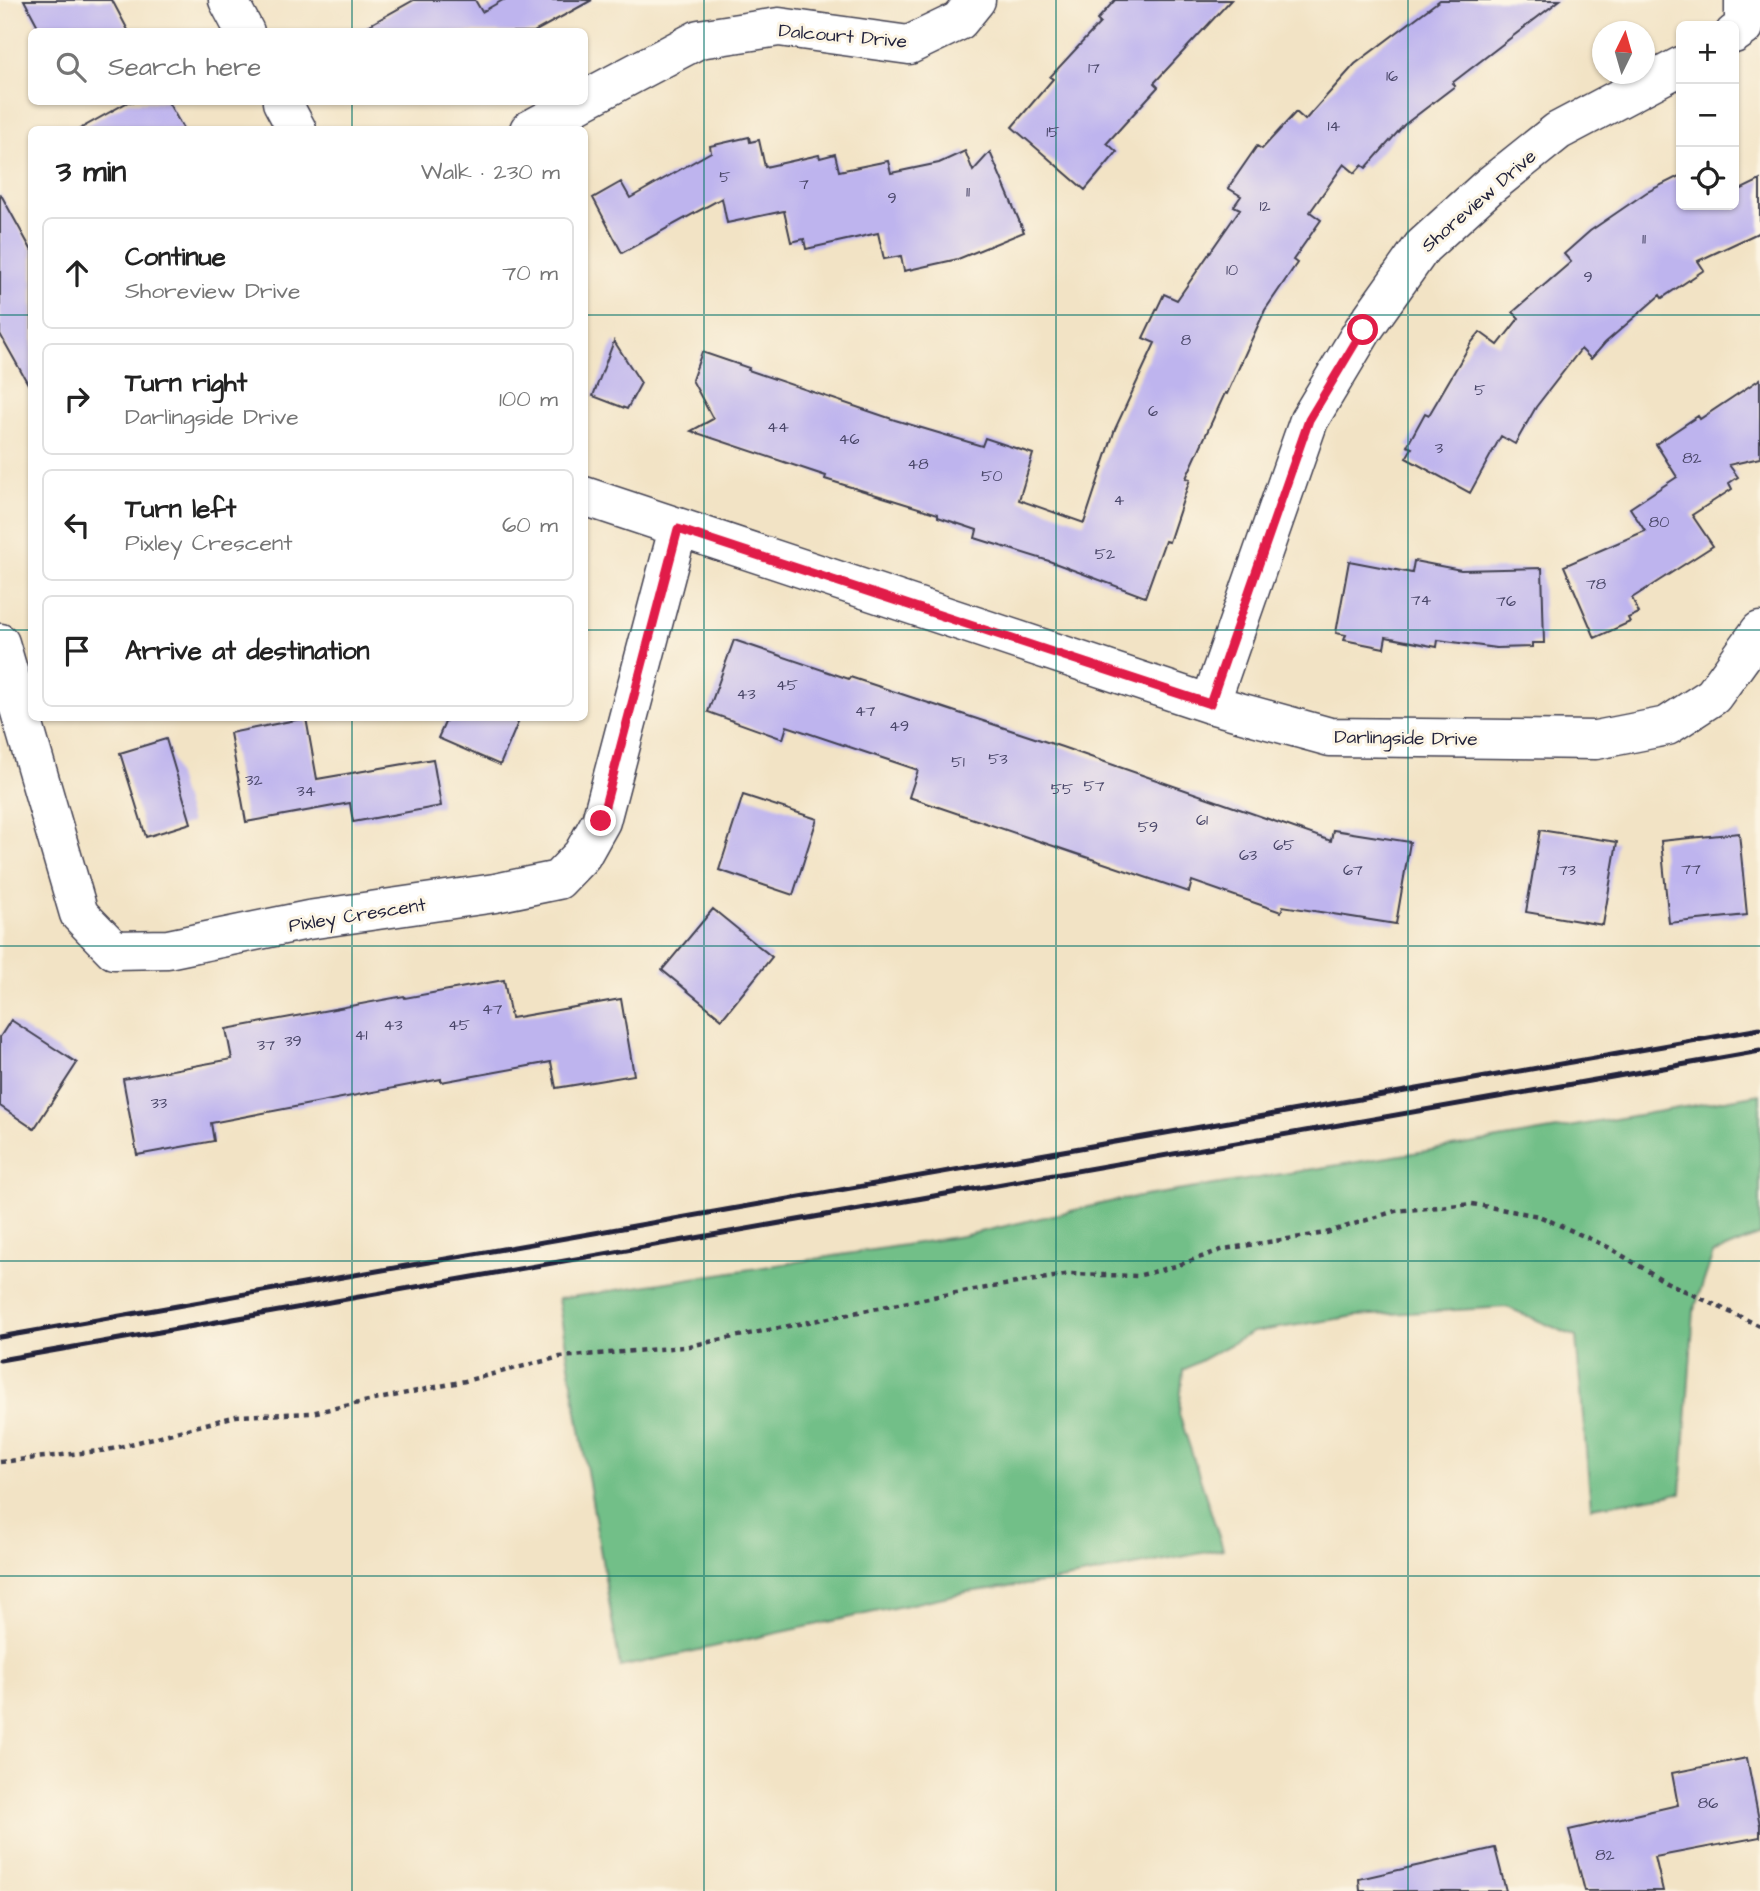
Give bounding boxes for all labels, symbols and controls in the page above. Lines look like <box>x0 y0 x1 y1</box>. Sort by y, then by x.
street label: Dalcourt Drive <box>777 17 908 56</box>
north arrow <box>1592 21 1655 84</box>
map controls <box>1676 21 1739 210</box>
button: + <box>1676 21 1739 84</box>
search box <box>28 28 588 105</box>
icon: search <box>52 48 90 86</box>
text: Search here <box>108 49 261 85</box>
house number: 17 <box>1088 57 1100 79</box>
house number: 16 <box>1386 65 1398 87</box>
button: − <box>1676 84 1739 147</box>
house number: 14 <box>1328 115 1341 137</box>
house number: 15 <box>1046 121 1060 143</box>
street label: Shoreview Drive <box>1415 143 1543 259</box>
button: locate <box>1676 147 1739 210</box>
text: 3 min <box>56 151 126 193</box>
text: Walk · 230 m <box>421 156 560 188</box>
house number: 5 <box>719 166 731 188</box>
house number: 7 <box>799 173 809 195</box>
house number: 11 <box>966 181 970 203</box>
house number: 9 <box>887 187 897 209</box>
house number: 12 <box>1259 195 1271 217</box>
house number: 11 <box>1642 228 1646 250</box>
text: Continue <box>125 239 226 275</box>
icon: ahead <box>58 254 96 292</box>
text: 70 m <box>502 257 558 289</box>
house number: 10 <box>1226 259 1238 281</box>
house number: 9 <box>1583 266 1593 288</box>
text: Shoreview Drive <box>125 275 300 307</box>
route start <box>1347 314 1378 345</box>
house number: 8 <box>1181 329 1191 351</box>
text: Turn right <box>125 365 247 401</box>
house number: 5 <box>1474 379 1486 401</box>
icon: right <box>58 380 96 418</box>
text: 100 m <box>499 383 558 415</box>
house number: 6 <box>1148 400 1158 422</box>
text: Darlingside Drive <box>125 401 299 433</box>
house number: 44 <box>767 416 789 438</box>
house number: 46 <box>839 428 859 450</box>
house number: 3 <box>1435 437 1443 459</box>
house number: 82 <box>1682 447 1702 469</box>
house number: 48 <box>907 453 929 475</box>
house number: 50 <box>981 465 1003 487</box>
house number: 4 <box>1114 489 1125 511</box>
text: Turn left <box>125 491 236 527</box>
icon: left <box>58 506 96 544</box>
text: 60 m <box>502 509 558 541</box>
house number: 80 <box>1649 511 1669 533</box>
text: Pixley Crescent <box>125 527 293 559</box>
house number: 52 <box>1095 543 1115 565</box>
house number: 78 <box>1586 573 1606 595</box>
house number: 74 <box>1411 589 1431 611</box>
house number: 76 <box>1496 590 1516 612</box>
icon: arrive <box>58 632 96 670</box>
text: Arrive at destination <box>125 633 370 669</box>
house number: 45 <box>776 674 799 696</box>
house number: 43 <box>736 683 756 705</box>
house number: 47 <box>855 700 876 722</box>
house number: 49 <box>889 715 909 737</box>
street label: Darlingside Drive <box>1334 724 1478 754</box>
house number: 53 <box>988 748 1008 770</box>
house number: 51 <box>951 751 965 773</box>
house number: 32 <box>245 769 263 791</box>
house number: 57 <box>1083 775 1105 797</box>
house number: 55 <box>1051 778 1074 800</box>
house number: 34 <box>296 780 316 802</box>
route end <box>585 805 616 836</box>
house number: 61 <box>1196 809 1208 831</box>
house number: 59 <box>1138 816 1158 838</box>
house number: 65 <box>1273 834 1295 856</box>
house number: 63 <box>1239 844 1257 866</box>
house number: 77 <box>1681 858 1701 880</box>
house number: 67 <box>1343 859 1363 881</box>
house number: 73 <box>1558 859 1576 881</box>
street label: Pixley Crescent <box>287 891 428 941</box>
house number: 47 <box>482 998 503 1020</box>
house number: 43 <box>383 1014 403 1036</box>
house number: 45 <box>448 1014 471 1036</box>
house number: 41 <box>355 1024 367 1046</box>
house number: 39 <box>284 1030 302 1052</box>
house number: 37 <box>257 1034 275 1056</box>
house number: 33 <box>151 1092 167 1114</box>
house number: 86 <box>1698 1792 1718 1814</box>
house number: 82 <box>1595 1844 1615 1866</box>

